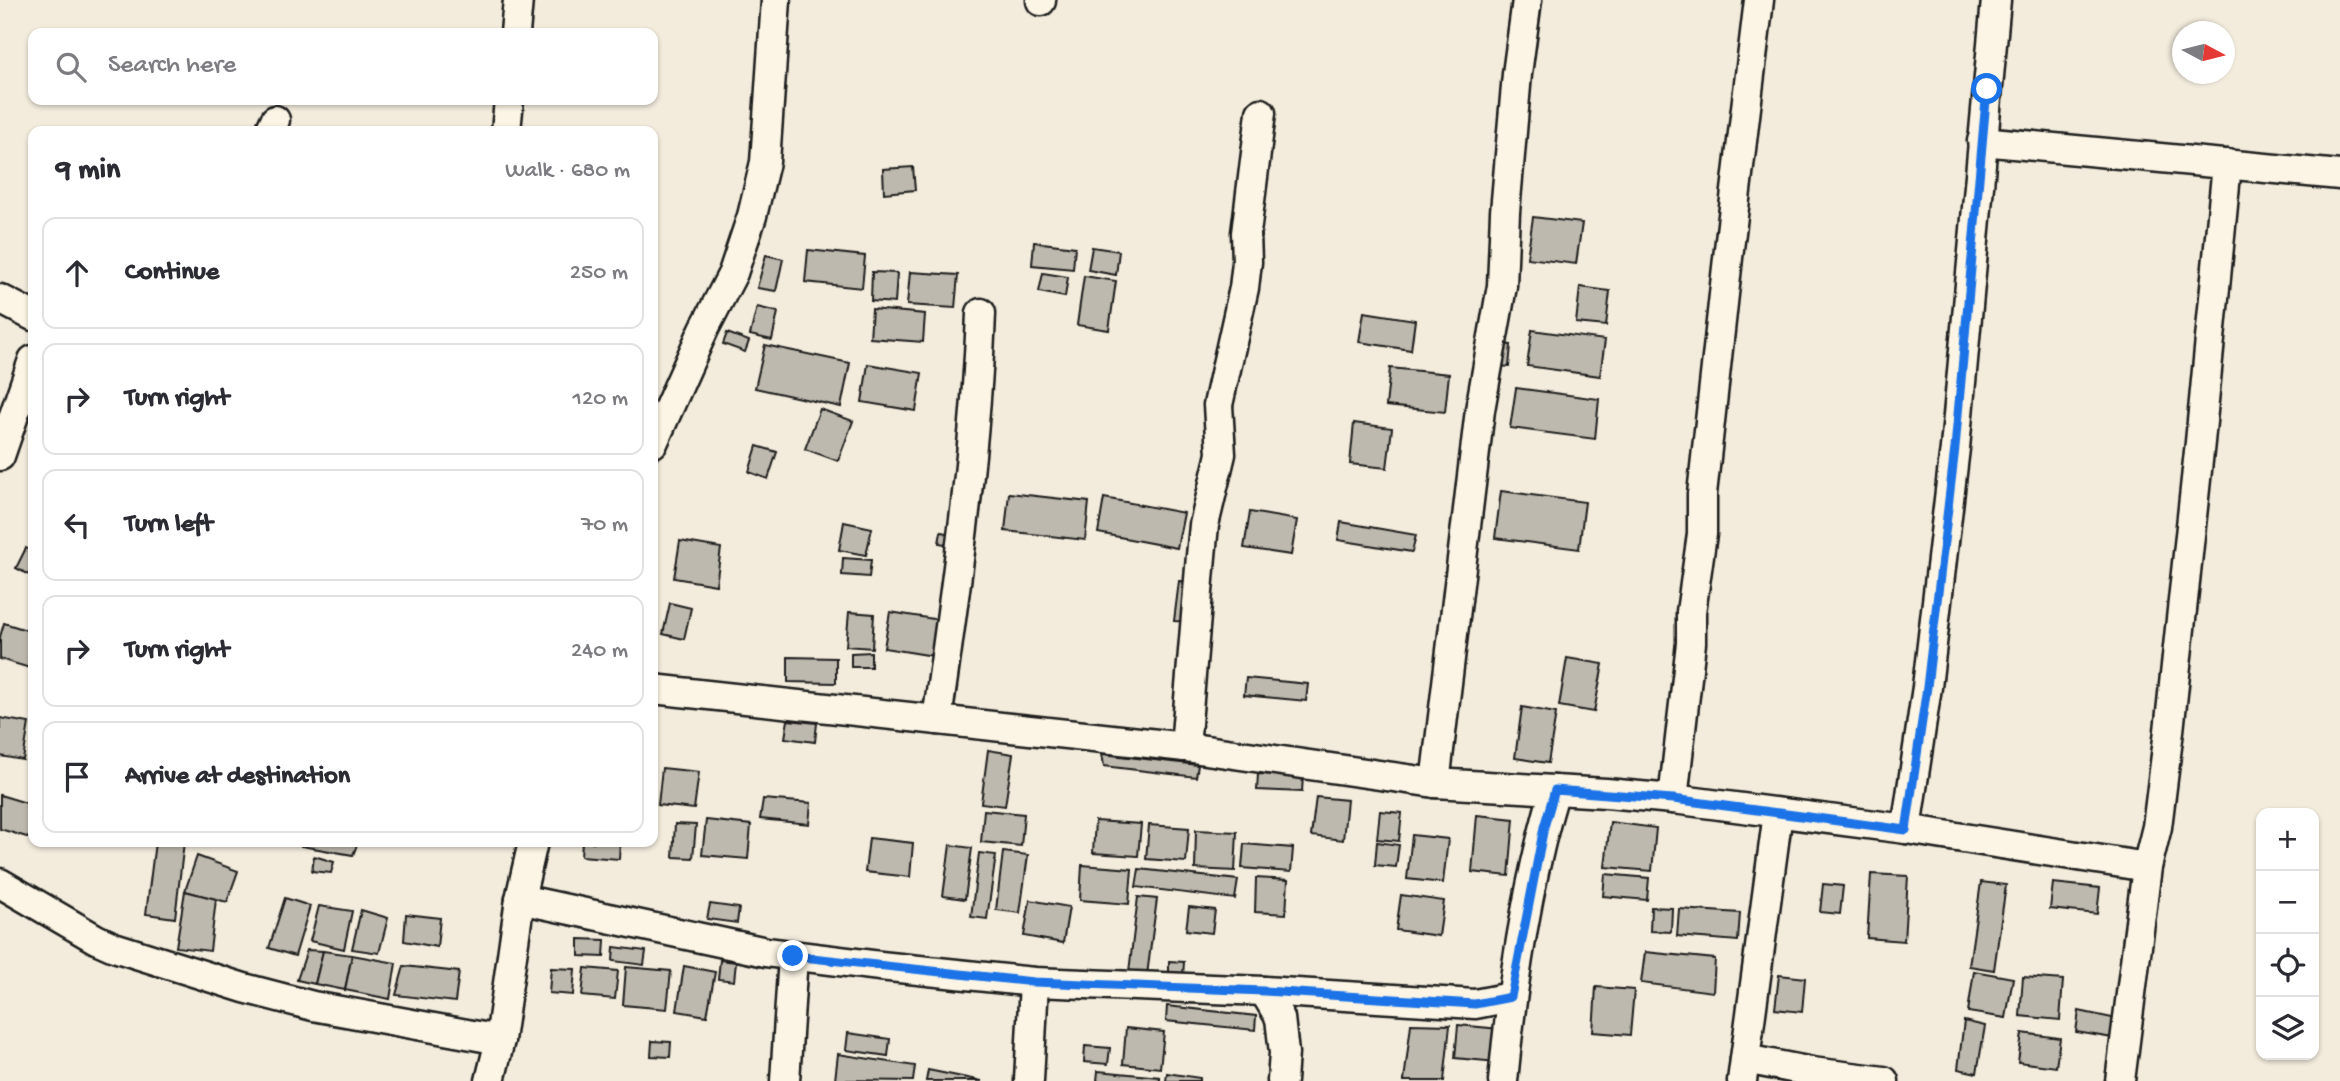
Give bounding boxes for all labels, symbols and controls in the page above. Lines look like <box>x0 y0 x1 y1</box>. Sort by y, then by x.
north arrow <box>2172 21 2235 84</box>
search box <box>28 28 658 105</box>
icon: search <box>52 48 90 86</box>
text: Search here <box>108 51 236 82</box>
route start <box>1971 73 2002 104</box>
text: 9 min <box>56 154 120 189</box>
text: Walk · 680 m <box>505 158 630 185</box>
icon: ahead <box>58 254 96 292</box>
text: Continue <box>125 258 219 289</box>
text: 250 m <box>570 260 628 287</box>
icon: right <box>58 380 96 418</box>
text: Turn right <box>125 384 229 415</box>
text: 120 m <box>573 386 628 413</box>
icon: left <box>58 506 96 544</box>
text: Turn left <box>125 510 213 541</box>
text: 70 m <box>581 512 628 539</box>
icon: right <box>58 632 96 670</box>
text: Turn right <box>125 636 229 667</box>
text: 240 m <box>571 638 628 665</box>
icon: arrive <box>58 758 96 796</box>
text: Arrive at destination <box>125 762 350 793</box>
map controls <box>2256 808 2319 1060</box>
button: + <box>2256 808 2319 871</box>
button: − <box>2256 871 2319 934</box>
button: locate <box>2256 934 2319 997</box>
route end <box>777 940 808 971</box>
button: layers <box>2256 997 2319 1060</box>

